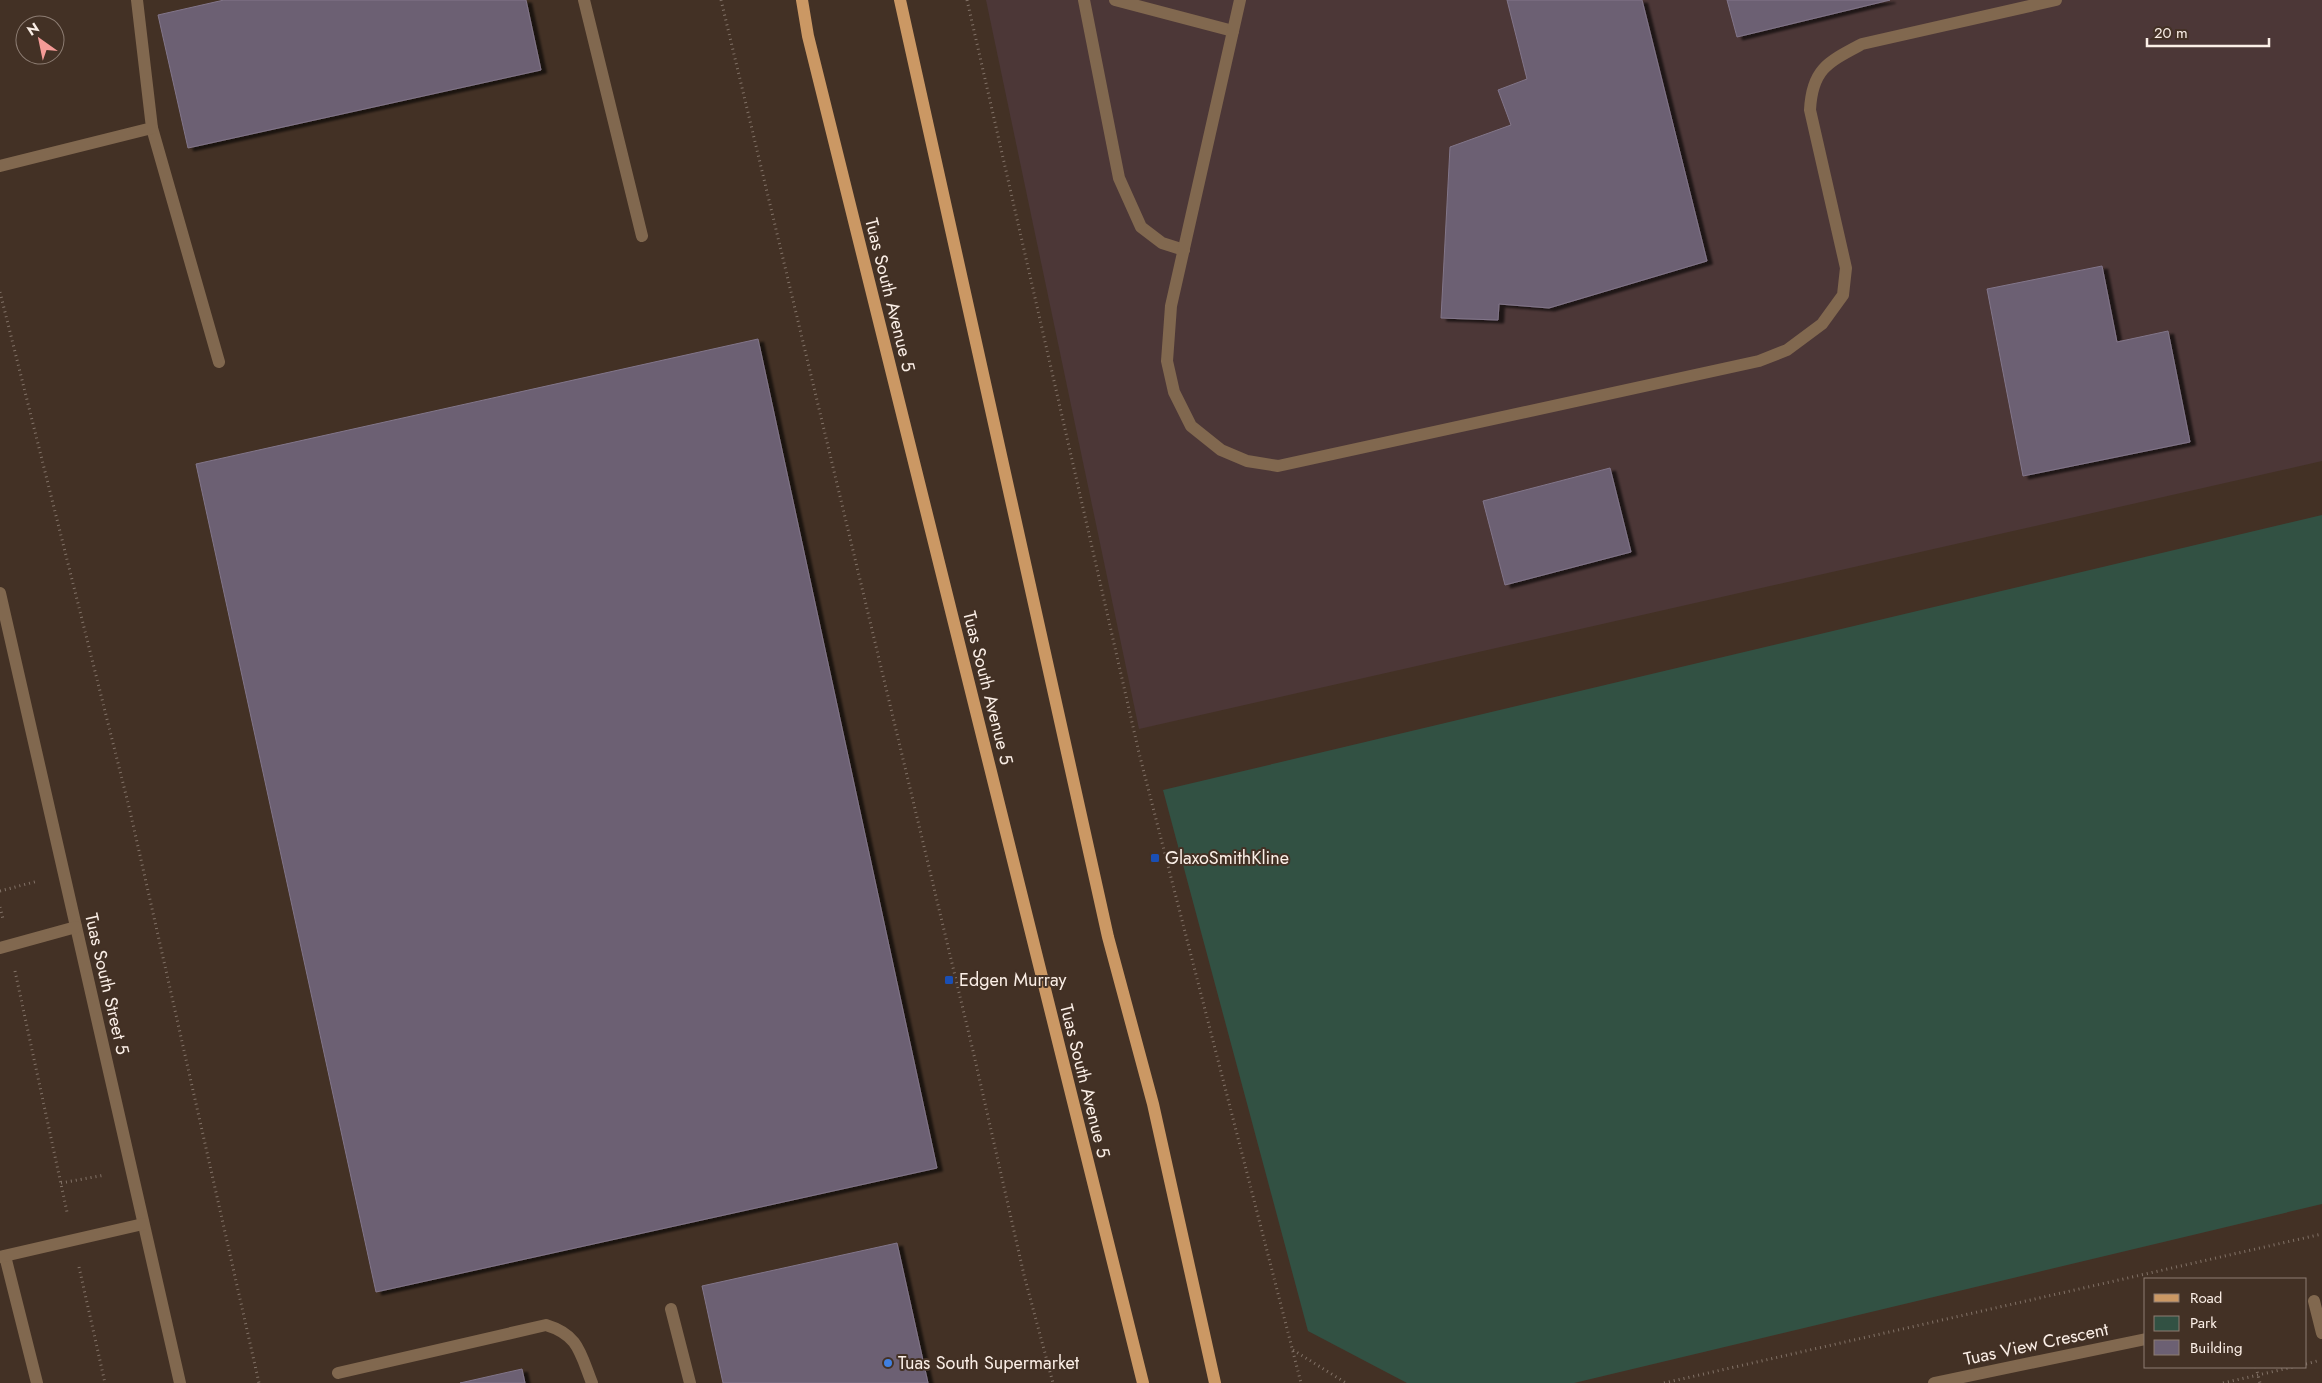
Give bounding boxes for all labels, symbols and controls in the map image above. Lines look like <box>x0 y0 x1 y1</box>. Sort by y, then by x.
north arrow <box>15 15 65 65</box>
scale bar <box>2147 15 2270 47</box>
text: N <box>23 18 43 41</box>
text: 20 m <box>2154 22 2188 44</box>
street label: Tuas South Avenue 5 <box>858 215 922 375</box>
street label: Tuas South Avenue 5 <box>956 608 1020 768</box>
place label: GlaxoSmithKline <box>1165 845 1289 871</box>
marker: GlaxoSmithKline <box>1149 852 1161 864</box>
street label: Tuas South Street 5 <box>78 911 136 1057</box>
place label: Edgen Murray <box>959 967 1066 993</box>
marker: Edgen Murray <box>943 974 955 986</box>
street label: Tuas South Avenue 5 <box>1053 1001 1117 1161</box>
legend <box>2144 1278 2307 1368</box>
text: Road <box>2190 1287 2222 1309</box>
text: Park <box>2190 1312 2217 1334</box>
street label: Tuas View Crescent <box>1961 1316 2111 1372</box>
text: Building <box>2190 1337 2242 1359</box>
place label: Tuas South Supermarket <box>898 1350 1080 1376</box>
marker: Tuas South Supermarket <box>882 1357 894 1369</box>

